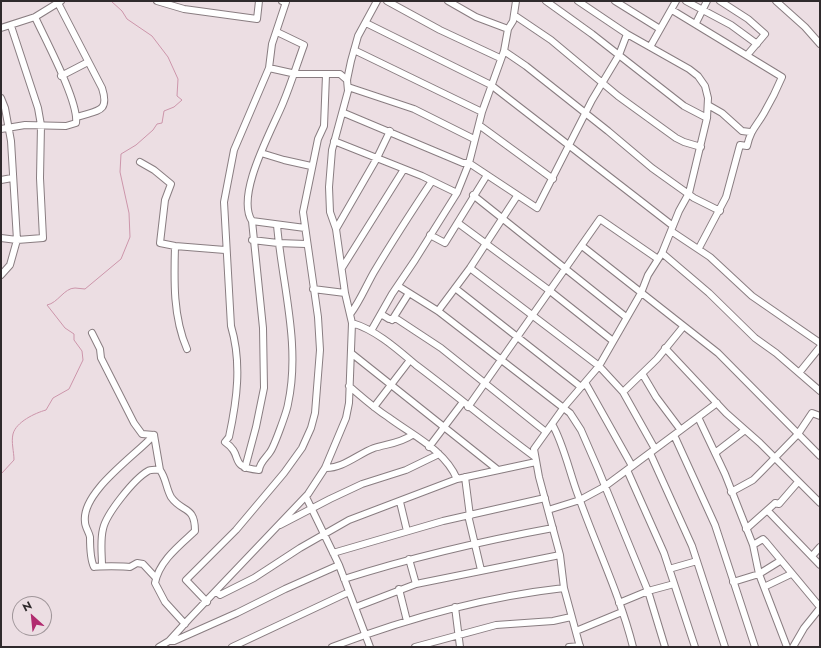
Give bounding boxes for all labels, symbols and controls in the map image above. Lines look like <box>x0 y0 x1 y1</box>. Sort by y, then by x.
north arrow <box>12 596 52 636</box>
text: N <box>19 597 35 615</box>

